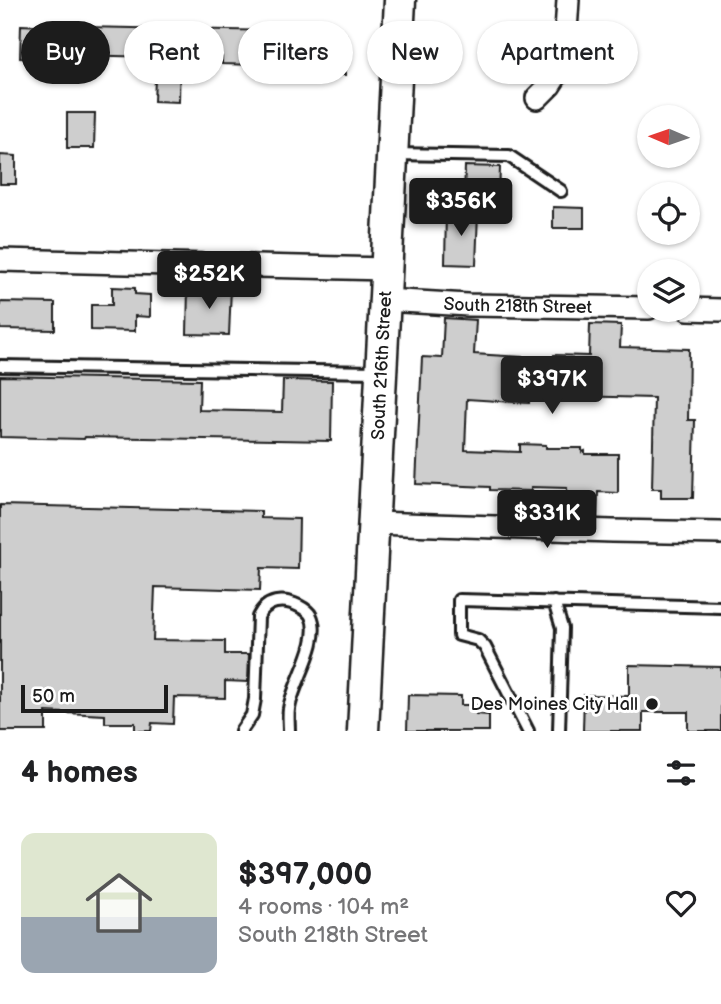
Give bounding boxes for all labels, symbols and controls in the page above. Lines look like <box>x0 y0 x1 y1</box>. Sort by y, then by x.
chip: Buy <box>21 21 110 84</box>
chip: Rent <box>124 21 224 84</box>
chip: Filters <box>238 21 353 84</box>
chip: New <box>367 21 463 84</box>
chip: Apartment <box>477 21 638 84</box>
north arrow <box>637 105 700 168</box>
map controls <box>637 105 700 322</box>
pin: $356K <box>412 178 510 238</box>
button: locate <box>637 182 700 245</box>
text: $356K <box>425 187 497 215</box>
pin: $252K <box>160 252 258 311</box>
button: layers <box>637 259 700 322</box>
text: $252K <box>173 260 245 288</box>
street label: South 216th Street <box>367 290 396 440</box>
street label: South 218th Street <box>443 293 593 318</box>
pin: $397K <box>503 356 601 416</box>
text: $397K <box>517 365 587 393</box>
pin: $331K <box>498 490 596 550</box>
text: $331K <box>513 499 581 527</box>
scale bar <box>21 682 168 714</box>
text: 50 m <box>32 685 75 708</box>
place label: Des Moines City Hall <box>470 694 638 715</box>
marker: Des Moines City Hall <box>644 696 660 712</box>
icon: filters <box>662 754 700 792</box>
text: 4 homes <box>21 755 138 791</box>
text: $397,000 <box>238 857 372 893</box>
icon: home <box>77 861 161 945</box>
icon: heart <box>662 884 700 922</box>
text: 4 rooms · 104 m² <box>238 893 409 921</box>
text: South 218th Street <box>238 921 428 949</box>

